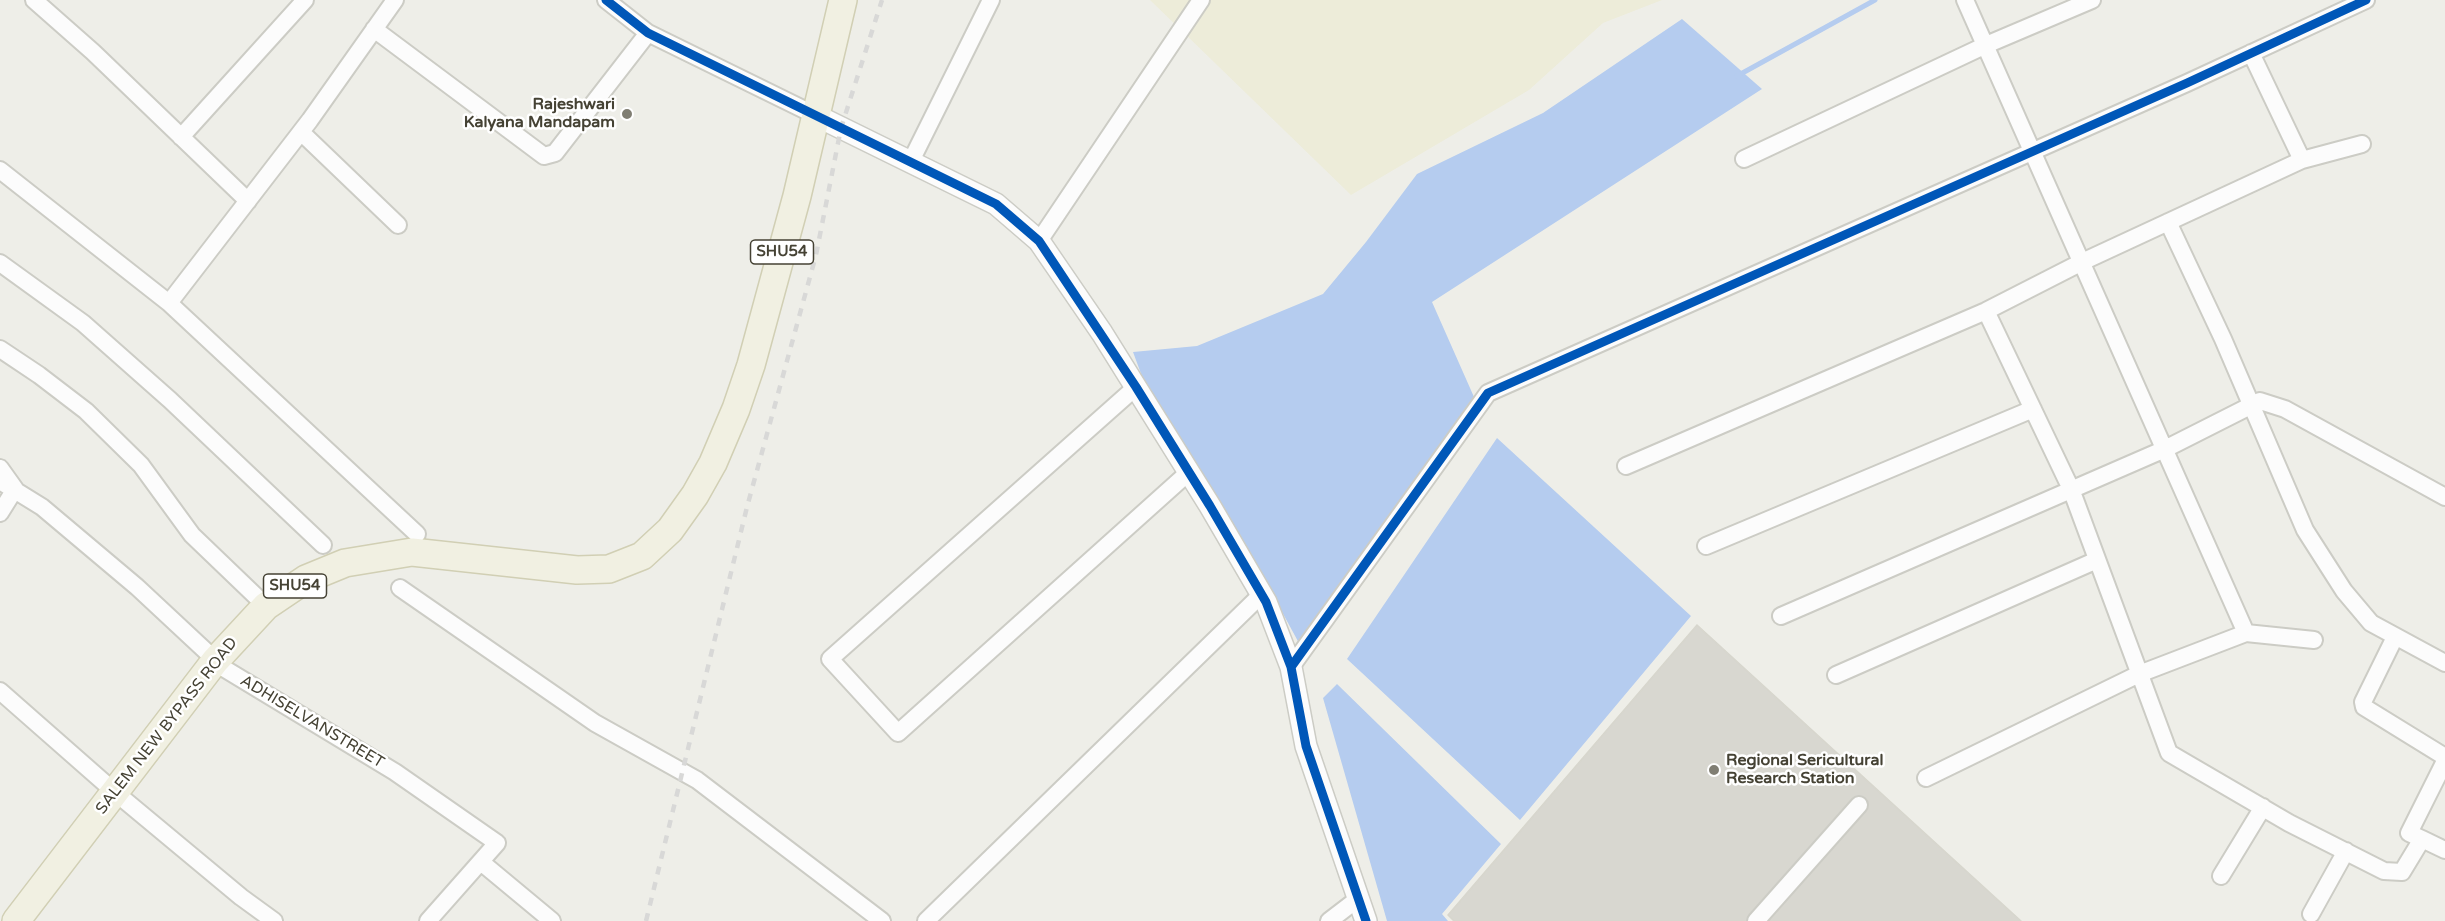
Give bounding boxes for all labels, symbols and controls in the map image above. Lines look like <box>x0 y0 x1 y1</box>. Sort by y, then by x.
place label: Rajeshwari Kalyana Mandapam <box>464 95 615 133</box>
marker: Rajeshwari Kalyana Mandapam <box>620 107 634 121</box>
road number: SHU54 <box>750 240 814 264</box>
road number: SHU54 <box>264 574 326 598</box>
street label: SALEM NEW BYPASS ROAD <box>92 634 242 818</box>
street label: ADHISELVANSTREET <box>236 671 388 773</box>
place label: Regional Sericultural Research Station <box>1726 751 1883 789</box>
marker: Regional Sericultural Research Station <box>1707 763 1721 777</box>

